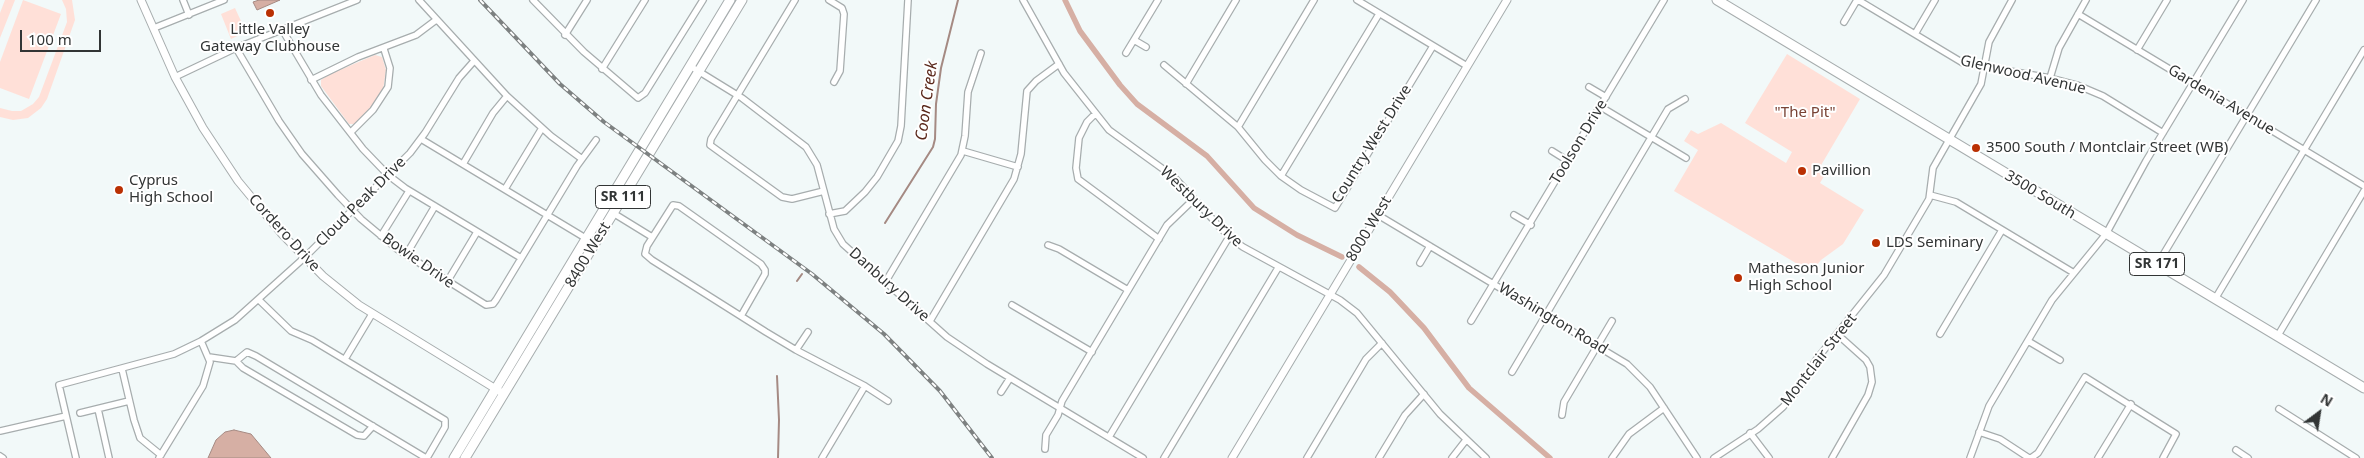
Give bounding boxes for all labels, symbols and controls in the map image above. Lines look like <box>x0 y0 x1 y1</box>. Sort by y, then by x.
marker: Little Valley Gateway Clubhouse <box>264 7 276 19</box>
scale bar <box>22 20 104 52</box>
place label: Little Valley Gateway Clubhouse <box>200 21 340 56</box>
text: 100 m <box>28 29 72 49</box>
street label: Glenwood Avenue <box>1958 52 2088 98</box>
water label: Coon Creek <box>912 60 942 142</box>
street label: Gardenia Avenue <box>2164 61 2278 139</box>
street label: Country West Drive <box>1328 82 1416 206</box>
street label: Toolson Drive <box>1547 96 1611 188</box>
park label: "The Pit" <box>1774 104 1836 122</box>
place label: 3500 South / Montclair Street (WB) <box>1986 139 2228 157</box>
marker: 3500 South / Montclair Street (WB) <box>1970 142 1982 154</box>
street label: Cloud Peak Drive <box>312 153 410 251</box>
place label: Pavillion <box>1812 162 1871 180</box>
street label: Westbury Drive <box>1156 163 1246 251</box>
marker: Pavillion <box>1796 165 1808 177</box>
street label: 3500 South <box>2001 167 2079 223</box>
place label: Cyprus High School <box>129 172 213 207</box>
marker: Cyprus High School <box>113 184 125 196</box>
road number: SR 111 <box>596 186 650 208</box>
street label: Cordero Drive <box>244 191 324 275</box>
street label: 8000 West <box>1343 193 1395 265</box>
street label: 8400 West <box>562 219 614 291</box>
street label: Bowie Drive <box>379 230 457 292</box>
place label: LDS Seminary <box>1886 234 1983 252</box>
marker: LDS Seminary <box>1870 237 1882 249</box>
street label: Danbury Drive <box>845 244 933 326</box>
road number: SR 171 <box>2130 252 2184 276</box>
place label: Matheson Junior High School <box>1748 260 1864 295</box>
marker: Matheson Junior High School <box>1732 272 1744 284</box>
street label: Washington Road <box>1495 279 1611 359</box>
street label: Montclair Street <box>1777 310 1861 410</box>
north arrow <box>2294 388 2344 438</box>
text: N <box>2317 389 2337 411</box>

